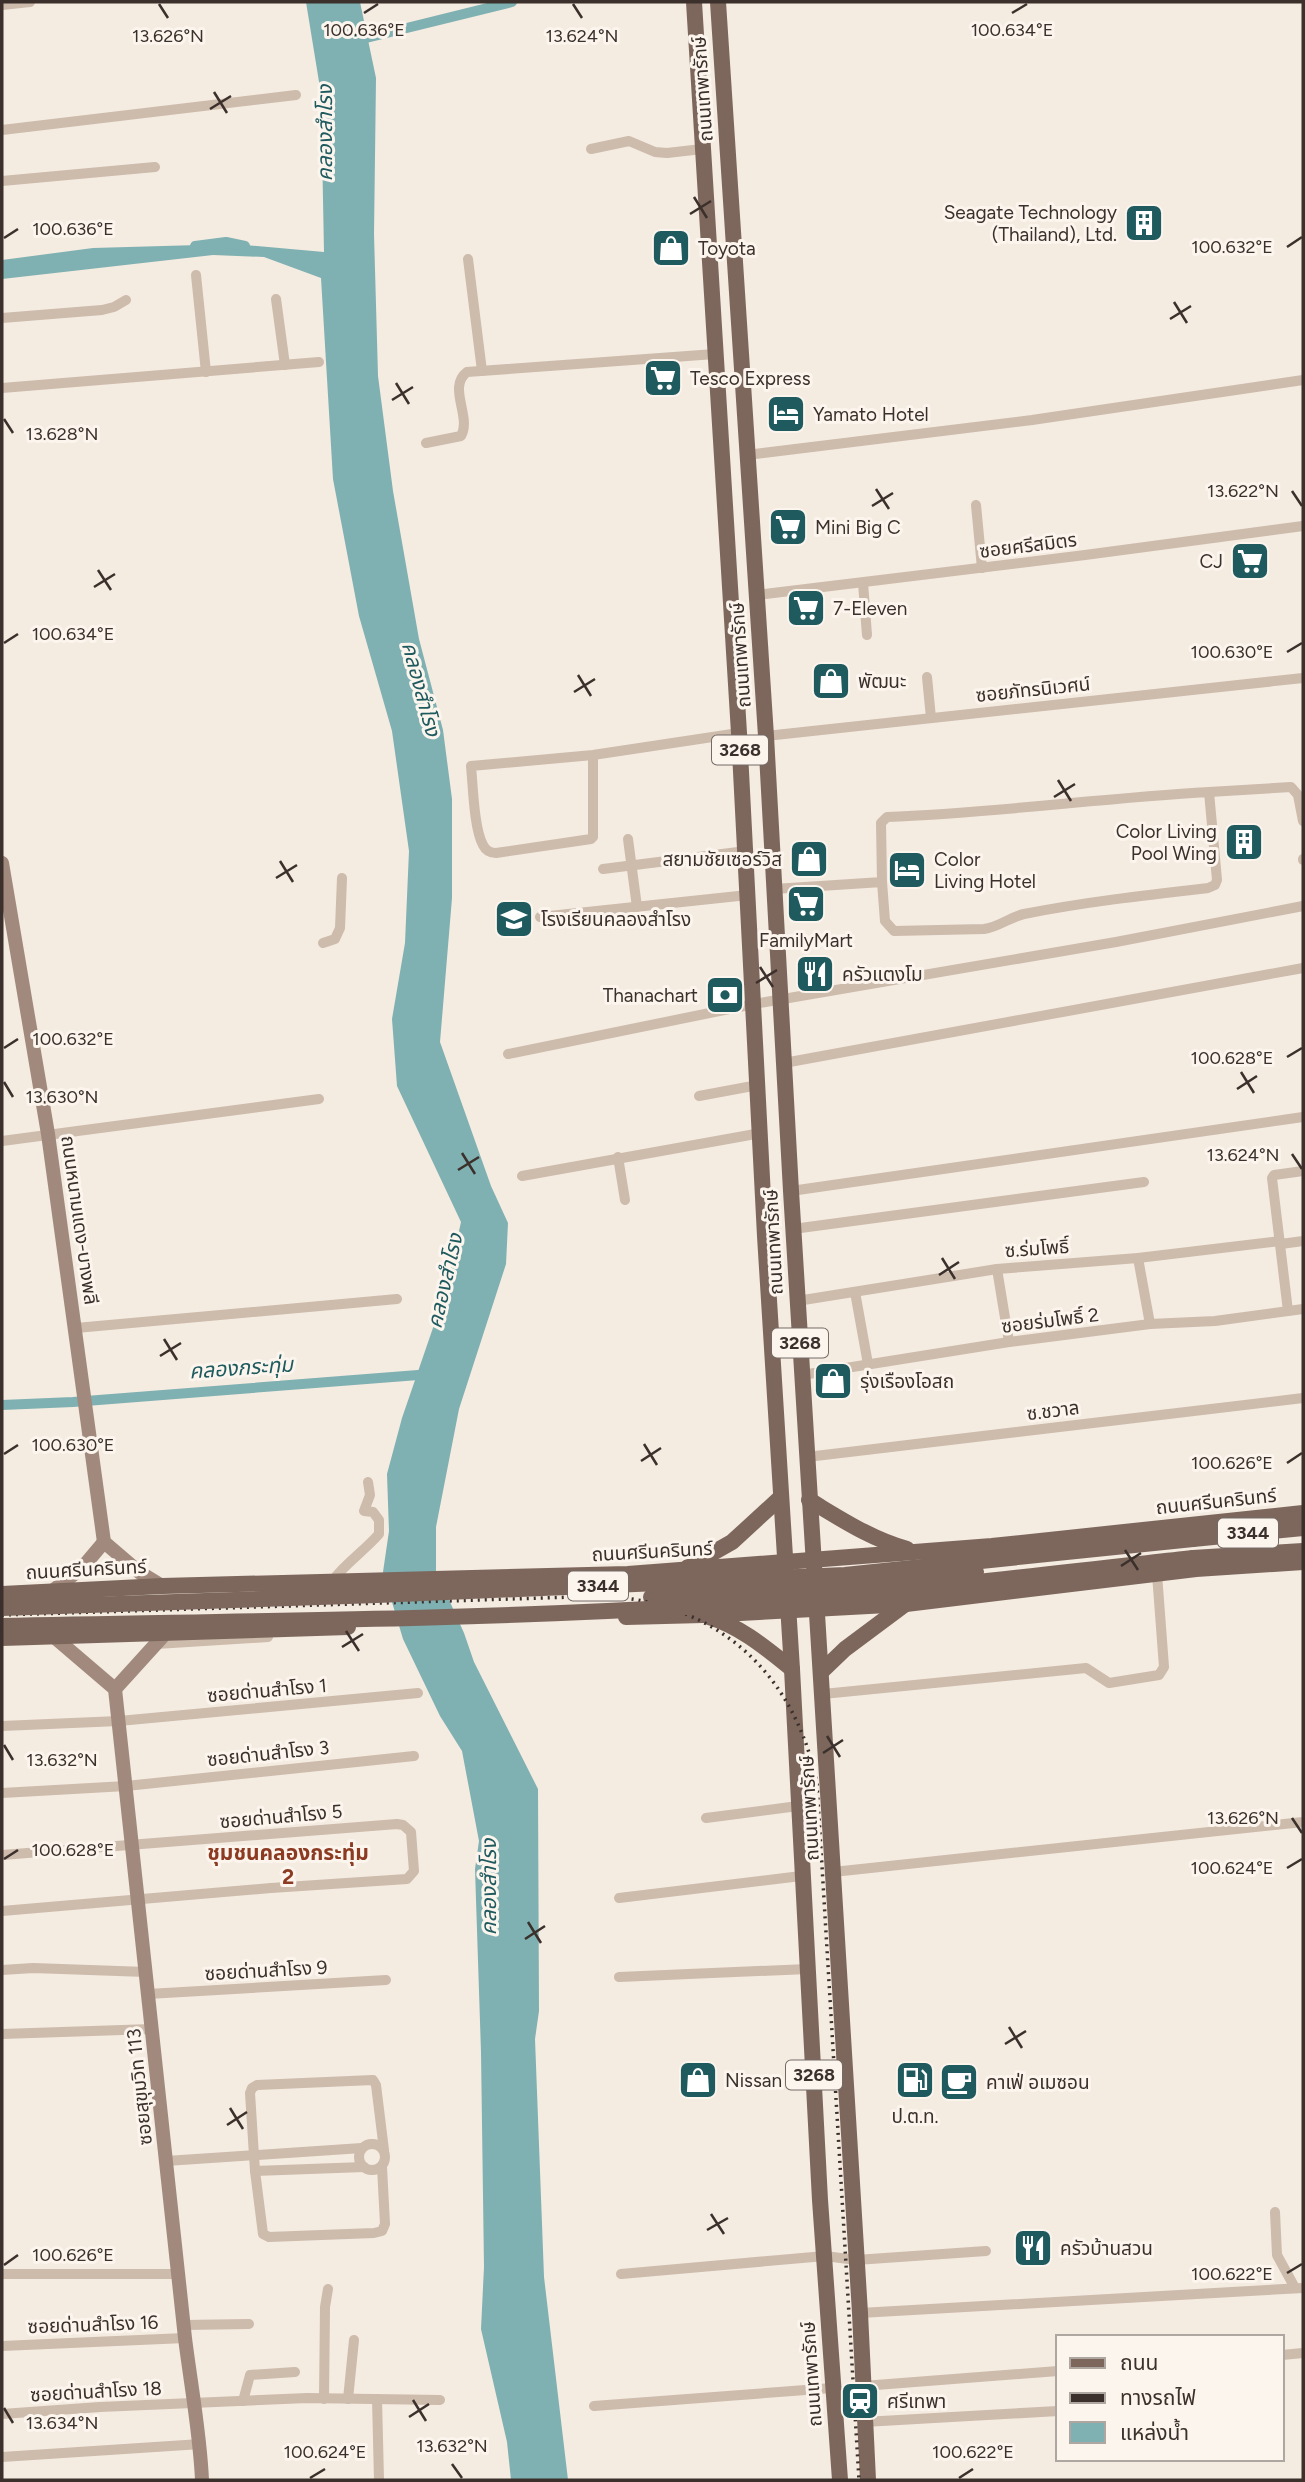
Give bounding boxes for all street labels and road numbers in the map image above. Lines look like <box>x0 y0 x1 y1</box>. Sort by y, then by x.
street label: ถนนเทพารักษ์ <box>687 35 718 142</box>
street label: ซอยศรีสมิตร <box>978 528 1078 563</box>
street label: ถนนเทพารักษ์ <box>725 601 756 708</box>
street label: ซอยภัทรนิเวศน์ <box>975 672 1091 707</box>
road number: 3268 <box>712 736 768 764</box>
street label: ถนนหนามแดง-บางพลี <box>56 1134 103 1306</box>
street label: ถนนเทพารักษ์ <box>759 1189 788 1295</box>
street label: ซ.ร่มโพธิ์ <box>1004 1235 1070 1262</box>
street label: ซอยร่มโพธิ์ 2 <box>1000 1303 1100 1338</box>
road number: 3268 <box>772 1328 828 1358</box>
street label: ซ.ชวาล <box>1025 1396 1081 1425</box>
street label: ถนนศรีนครินทร์ <box>1155 1484 1278 1519</box>
road number: 3344 <box>1218 1518 1278 1548</box>
street label: ถนนศรีนครินทร์ <box>591 1537 714 1566</box>
street label: ถนนศรีนครินทร์ <box>25 1555 148 1584</box>
road number: 3344 <box>568 1572 628 1601</box>
street label: ซอยด่านสำโรง 1 <box>206 1674 328 1707</box>
street label: ซอยด่านสำโรง 3 <box>206 1736 330 1771</box>
street label: ถนนเทพารักษ์ <box>795 1755 824 1861</box>
street label: ซอยด่านสำโรง 5 <box>219 1800 343 1833</box>
street label: ซอยด่านสำโรง 9 <box>204 1956 328 1985</box>
street label: ซอยสุขุมวิท 113 <box>122 2027 157 2146</box>
road number: 3268 <box>786 2060 842 2090</box>
street label: ซอยด่านสำโรง 16 <box>27 2311 159 2338</box>
street label: ถนนเทพารักษ์ <box>796 2320 827 2427</box>
street label: ซอยด่านสำโรง 18 <box>30 2377 162 2406</box>

